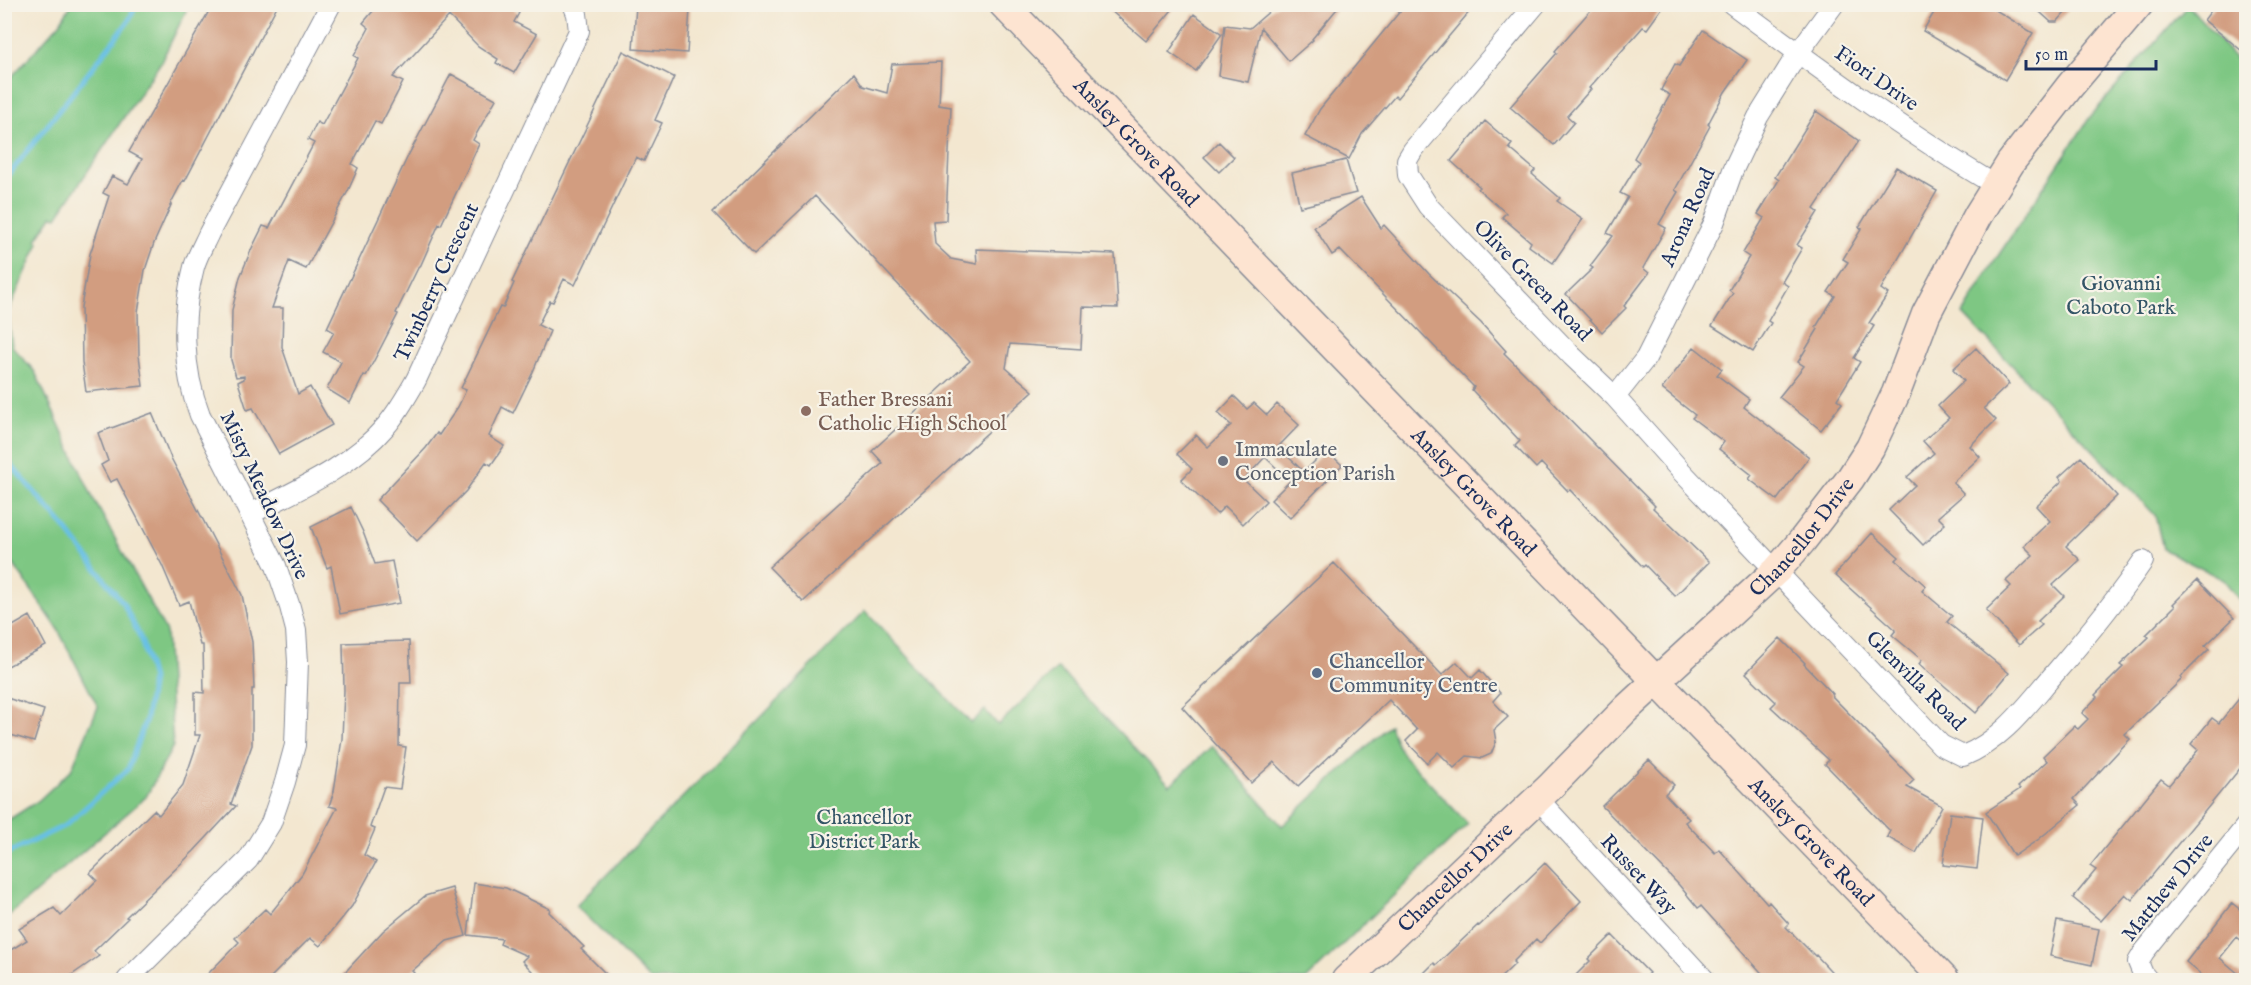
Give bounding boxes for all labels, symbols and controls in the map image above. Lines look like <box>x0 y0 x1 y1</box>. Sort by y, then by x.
scale bar <box>2026 33 2156 71</box>
street label: Fiori Drive <box>1829 40 1924 118</box>
text: 50 m <box>2035 44 2068 67</box>
street label: Ansley Grove Road <box>1066 72 1204 214</box>
street label: Arona Road <box>1654 163 1722 272</box>
street label: Twinberry Crescent <box>389 199 486 366</box>
street label: Olive Green Road <box>1467 214 1597 348</box>
park label: Giovanni Caboto Park <box>2066 271 2177 322</box>
place label: Father Bressani Catholic High School <box>818 387 1007 438</box>
marker: Father Bressani Catholic High School <box>799 404 813 418</box>
street label: Misty Meadow Drive <box>213 407 315 584</box>
street label: Ansley Grove Road <box>1404 422 1542 564</box>
place label: Immaculate Conception Parish <box>1235 437 1395 488</box>
marker: Immaculate Conception Parish <box>1216 454 1230 468</box>
street label: Chancellor Drive <box>1744 472 1861 604</box>
street label: Glenvilla Road <box>1859 625 1971 737</box>
place label: Chancellor Community Centre <box>1329 649 1498 700</box>
marker: Chancellor Community Centre <box>1310 666 1324 680</box>
street label: Ansley Grove Road <box>1741 771 1879 914</box>
park label: Chancellor District Park <box>808 805 920 856</box>
street label: Chancellor Drive <box>1393 817 1520 939</box>
street label: Matthew Drive <box>2116 828 2220 947</box>
street label: Russet Way <box>1594 829 1683 922</box>

